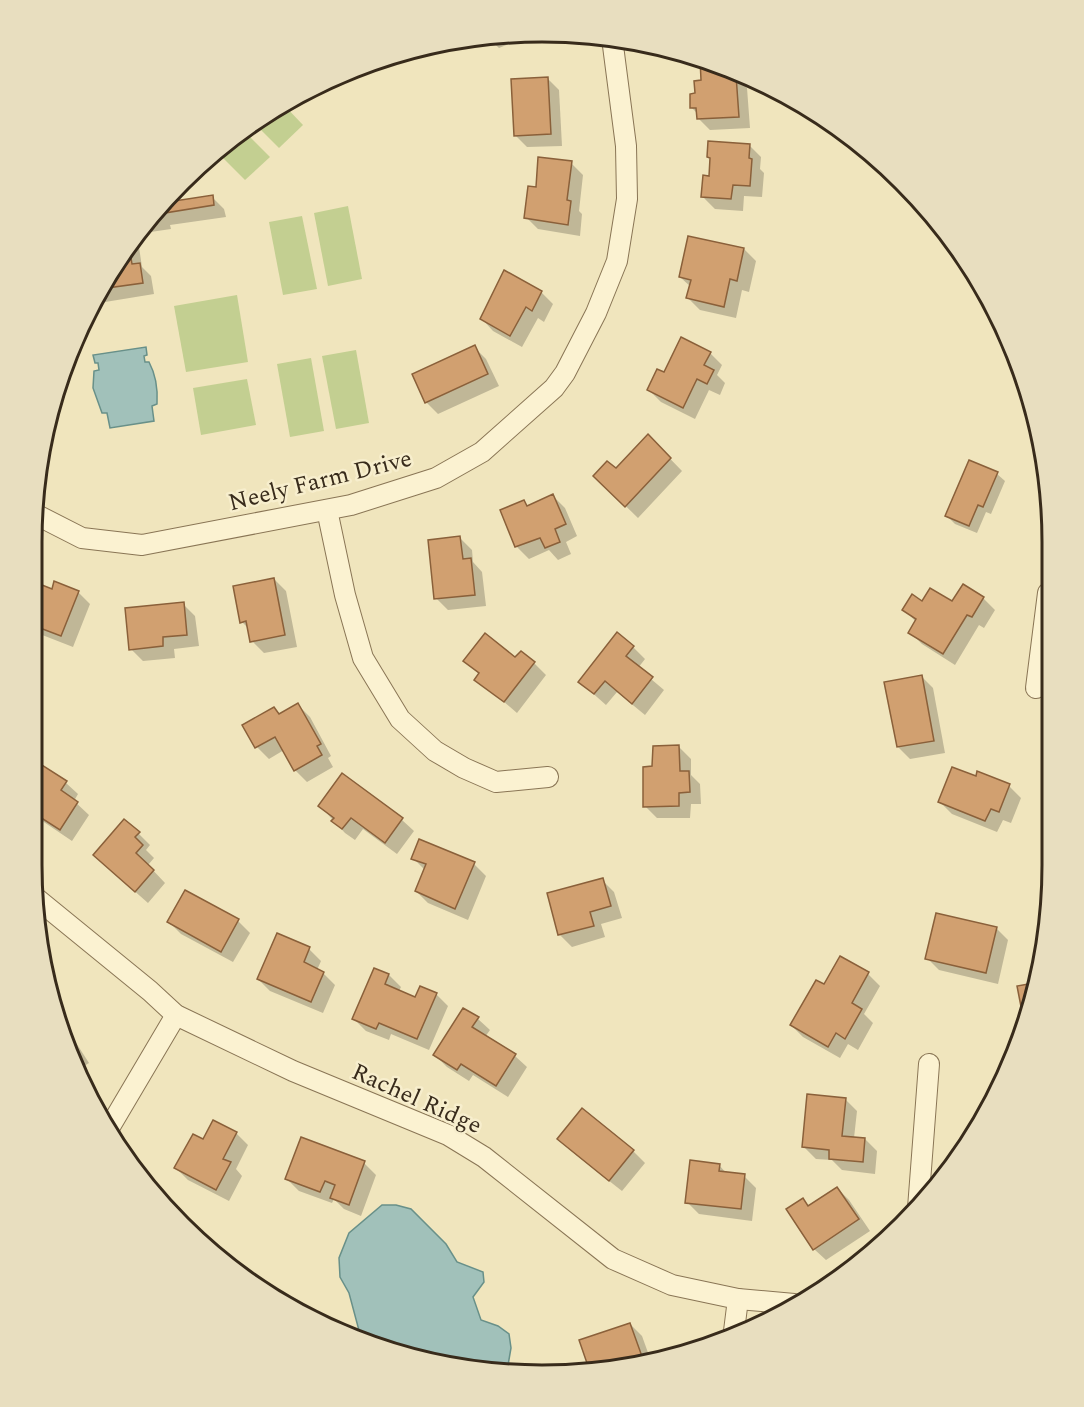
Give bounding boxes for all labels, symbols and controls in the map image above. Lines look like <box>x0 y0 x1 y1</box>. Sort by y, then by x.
street label: Neely Farm Drive <box>225 441 416 521</box>
street label: Rachel Ridge <box>346 1054 488 1144</box>

